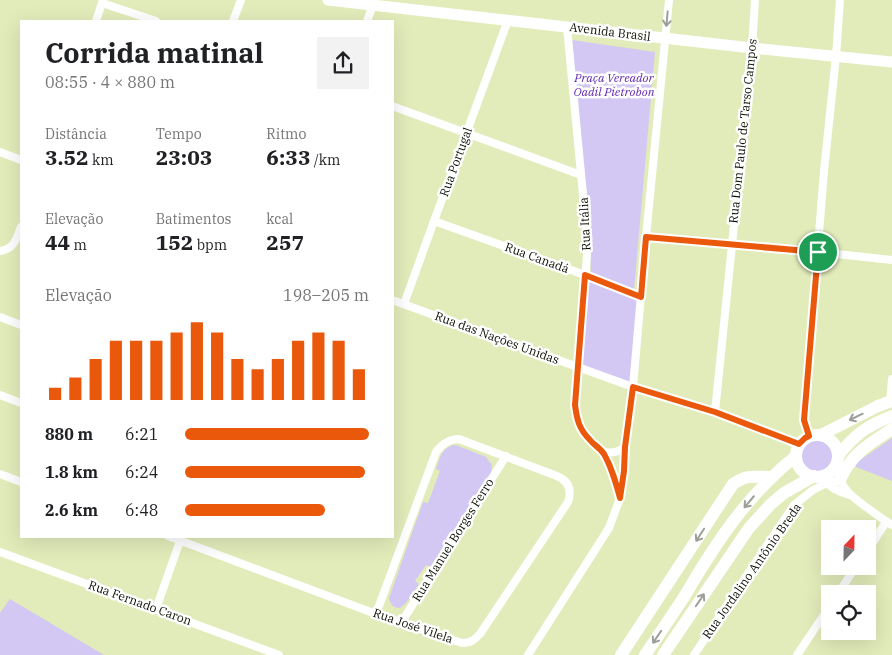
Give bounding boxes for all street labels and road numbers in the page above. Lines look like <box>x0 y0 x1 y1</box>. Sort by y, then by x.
street label: Avenida Brasil <box>569 19 652 44</box>
street label: Rua Dom Paulo de Tarso Campos <box>725 38 760 224</box>
street label: Rua Portugal <box>436 125 475 198</box>
street label: Rua Itália <box>576 196 593 251</box>
street label: Rua Canadá <box>503 239 572 276</box>
street label: Rua das Nações Unidas <box>433 308 561 367</box>
street label: Rua Manuel Borges Ferro <box>409 475 497 604</box>
street label: Rua Jordalino Antônio Breda <box>699 500 805 642</box>
street label: Rua Fernado Caron <box>87 577 194 628</box>
street label: Rua José Vilela <box>371 605 456 646</box>

